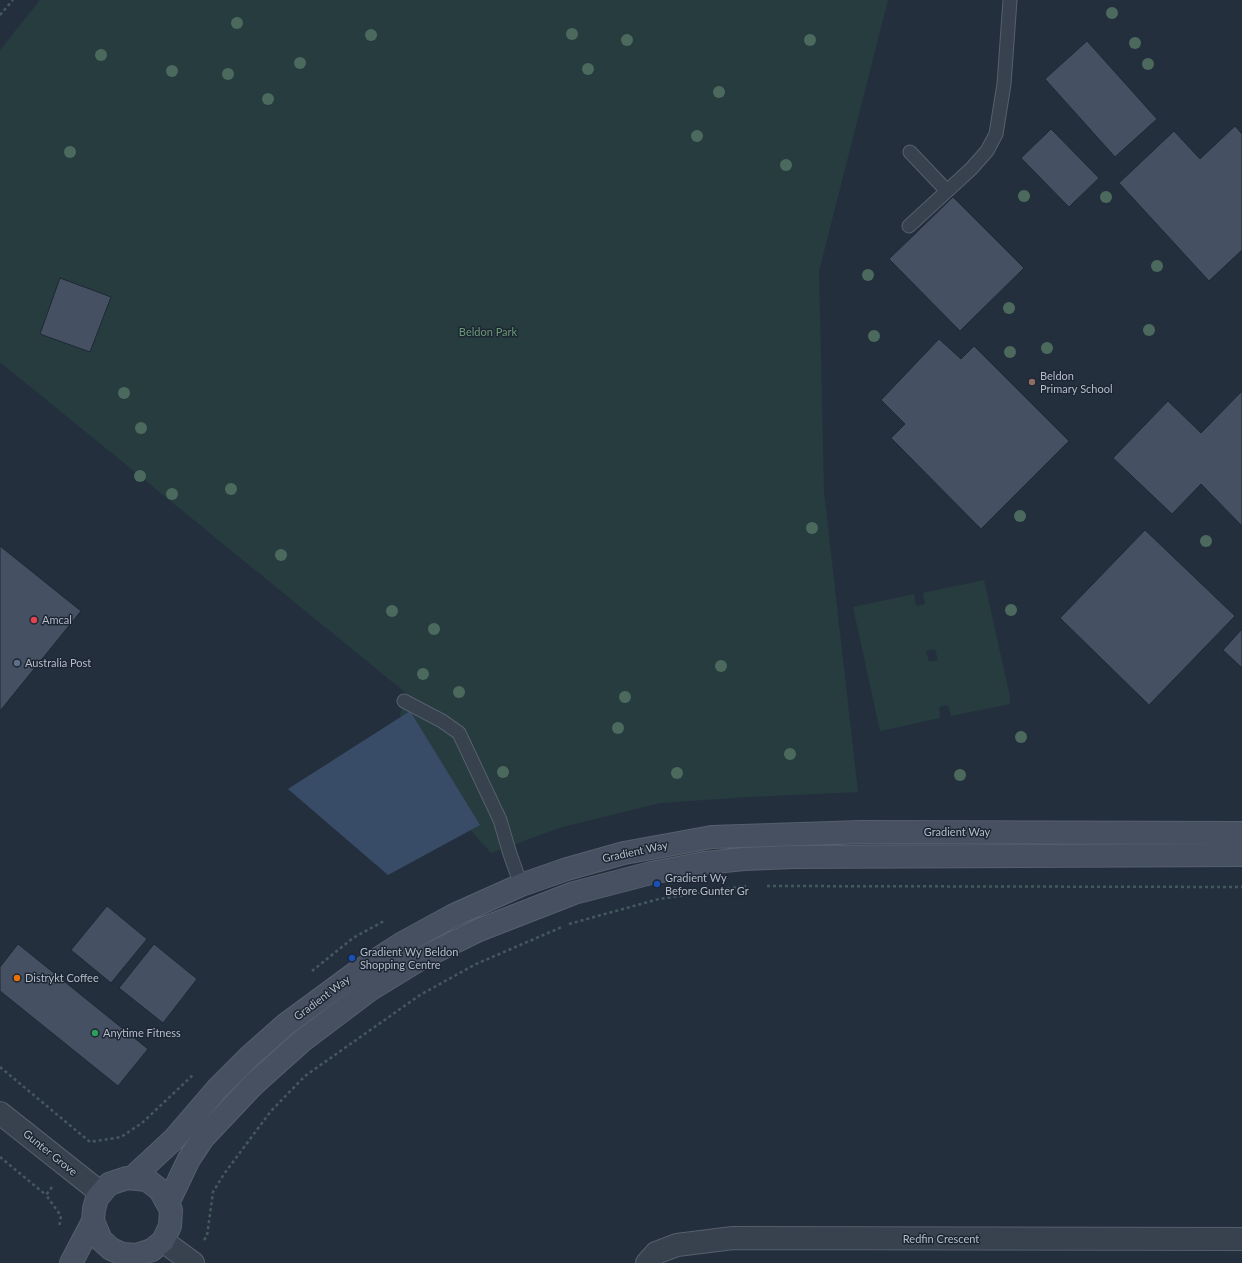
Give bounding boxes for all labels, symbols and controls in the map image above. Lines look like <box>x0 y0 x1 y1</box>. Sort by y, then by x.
park label: Beldon Park <box>459 325 517 339</box>
place label: Beldon Primary School <box>1040 369 1113 395</box>
marker: Beldon Primary School <box>1027 377 1037 387</box>
place label: Amcal <box>42 613 72 627</box>
marker: Amcal <box>29 615 39 625</box>
place label: Australia Post <box>25 656 91 670</box>
marker: Australia Post <box>12 658 22 668</box>
street label: Gradient Way <box>924 825 990 839</box>
street label: Gradient Way <box>601 839 669 865</box>
place label: Gradient Wy Before Gunter Gr <box>665 871 749 897</box>
marker: Gradient Wy Before Gunter Gr <box>652 879 662 889</box>
place label: Gradient Wy Beldon Shopping Centre <box>360 945 458 971</box>
marker: Gradient Wy Beldon Shopping Centre <box>347 953 357 963</box>
place label: Distrykt Coffee <box>25 971 99 985</box>
marker: Distrykt Coffee <box>12 973 22 983</box>
street label: Gradient Way <box>291 973 353 1023</box>
place label: Anytime Fitness <box>103 1026 181 1040</box>
marker: Anytime Fitness <box>90 1028 100 1038</box>
street label: Gunter Grove <box>20 1127 80 1179</box>
street label: Redfin Crescent <box>903 1232 979 1246</box>

